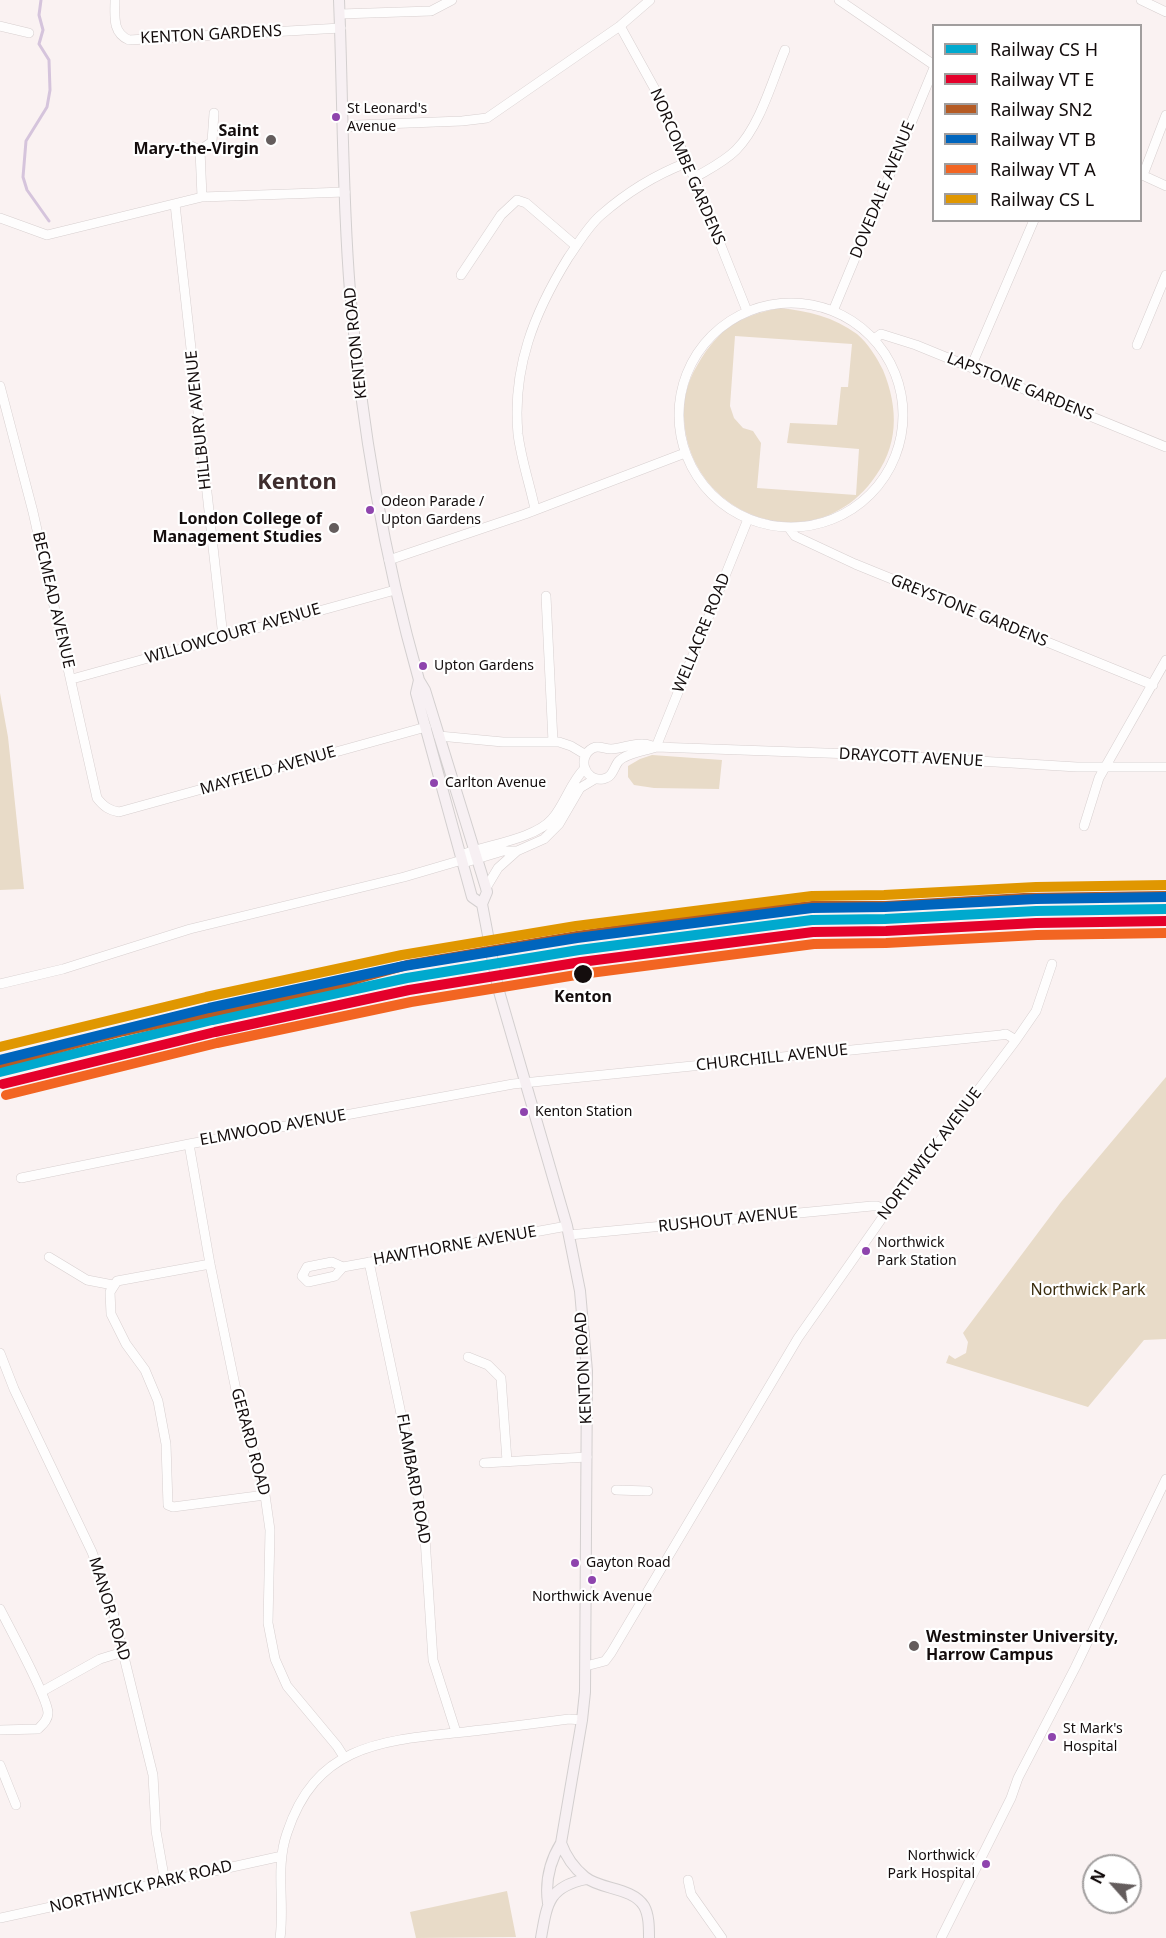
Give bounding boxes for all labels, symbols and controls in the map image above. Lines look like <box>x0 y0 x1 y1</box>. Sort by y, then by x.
street label: KENTON GARDENS <box>140 22 282 48</box>
legend <box>932 24 1142 222</box>
text: Railway CS H <box>990 37 1098 61</box>
text: Railway VT E <box>990 67 1094 91</box>
street label: NORCOMBE GARDENS <box>645 86 729 248</box>
text: Railway SN2 <box>990 97 1093 121</box>
place label: St Leonard's Avenue <box>347 101 427 134</box>
marker: St Leonard's Avenue <box>330 111 342 123</box>
street label: DOVEDALE AVENUE <box>847 119 919 261</box>
place label: Saint Mary-the-Virgin <box>133 121 259 159</box>
text: Railway VT B <box>990 127 1096 151</box>
marker: Saint Mary-the-Virgin <box>264 133 278 147</box>
text: Railway VT A <box>990 157 1096 181</box>
text: Railway CS L <box>990 187 1094 211</box>
street label: KENTON ROAD <box>341 286 371 400</box>
street label: HILLBURY AVENUE <box>182 349 216 491</box>
street label: LAPSTONE GARDENS <box>944 349 1096 425</box>
district label: Kenton <box>257 470 337 496</box>
place label: Odeon Parade / Upton Gardens <box>381 494 484 526</box>
marker: Odeon Parade / Upton Gardens <box>364 504 376 516</box>
place label: London College of Management Studies <box>152 509 322 547</box>
marker: London College of Management Studies <box>327 521 341 535</box>
street label: BECMEAD AVENUE <box>28 530 78 670</box>
street label: WELLACRE ROAD <box>669 570 735 696</box>
street label: GREYSTONE GARDENS <box>888 571 1050 651</box>
street label: WILLOWCOURT AVENUE <box>143 600 323 668</box>
place label: Upton Gardens <box>434 658 534 674</box>
marker: Upton Gardens <box>417 660 429 672</box>
street label: MAYFIELD AVENUE <box>198 742 338 800</box>
street label: DRAYCOTT AVENUE <box>838 745 984 771</box>
place label: Carlton Avenue <box>445 775 546 791</box>
marker: Carlton Avenue <box>428 777 440 789</box>
marker: Kenton <box>572 963 594 985</box>
place label: Kenton <box>554 987 612 1007</box>
street label: CHURCHILL AVENUE <box>695 1040 849 1076</box>
street label: NORTHWICK AVENUE <box>874 1084 986 1224</box>
place label: Kenton Station <box>535 1104 632 1120</box>
street label: ELMWOOD AVENUE <box>198 1106 348 1150</box>
marker: Kenton Station <box>518 1106 530 1118</box>
street label: RUSHOUT AVENUE <box>657 1203 799 1237</box>
street label: HAWTHORNE AVENUE <box>372 1222 538 1270</box>
place label: Northwick Park Station <box>877 1235 957 1268</box>
marker: Northwick Park Station <box>860 1245 872 1257</box>
park label: Northwick Park <box>1030 1280 1146 1300</box>
street label: KENTON ROAD <box>571 1311 597 1425</box>
street label: GERARD ROAD <box>226 1386 274 1498</box>
street label: FLAMBARD ROAD <box>392 1412 434 1546</box>
street label: MANOR ROAD <box>84 1555 134 1663</box>
place label: Gayton Road <box>586 1555 671 1571</box>
marker: Gayton Road <box>569 1557 581 1569</box>
marker: Northwick Avenue <box>586 1574 598 1586</box>
place label: Northwick Avenue <box>532 1589 652 1605</box>
place label: Westminster University, Harrow Campus <box>926 1627 1118 1665</box>
marker: Westminster University, Harrow Campus <box>907 1639 921 1653</box>
place label: St Mark's Hospital <box>1063 1721 1123 1754</box>
marker: St Mark's Hospital <box>1046 1731 1058 1743</box>
place label: Northwick Park Hospital <box>887 1848 975 1880</box>
north arrow <box>1082 1854 1142 1914</box>
street label: NORTHWICK PARK ROAD <box>48 1857 234 1917</box>
marker: Northwick Park Hospital <box>980 1858 992 1870</box>
text: N <box>1085 1866 1110 1888</box>

